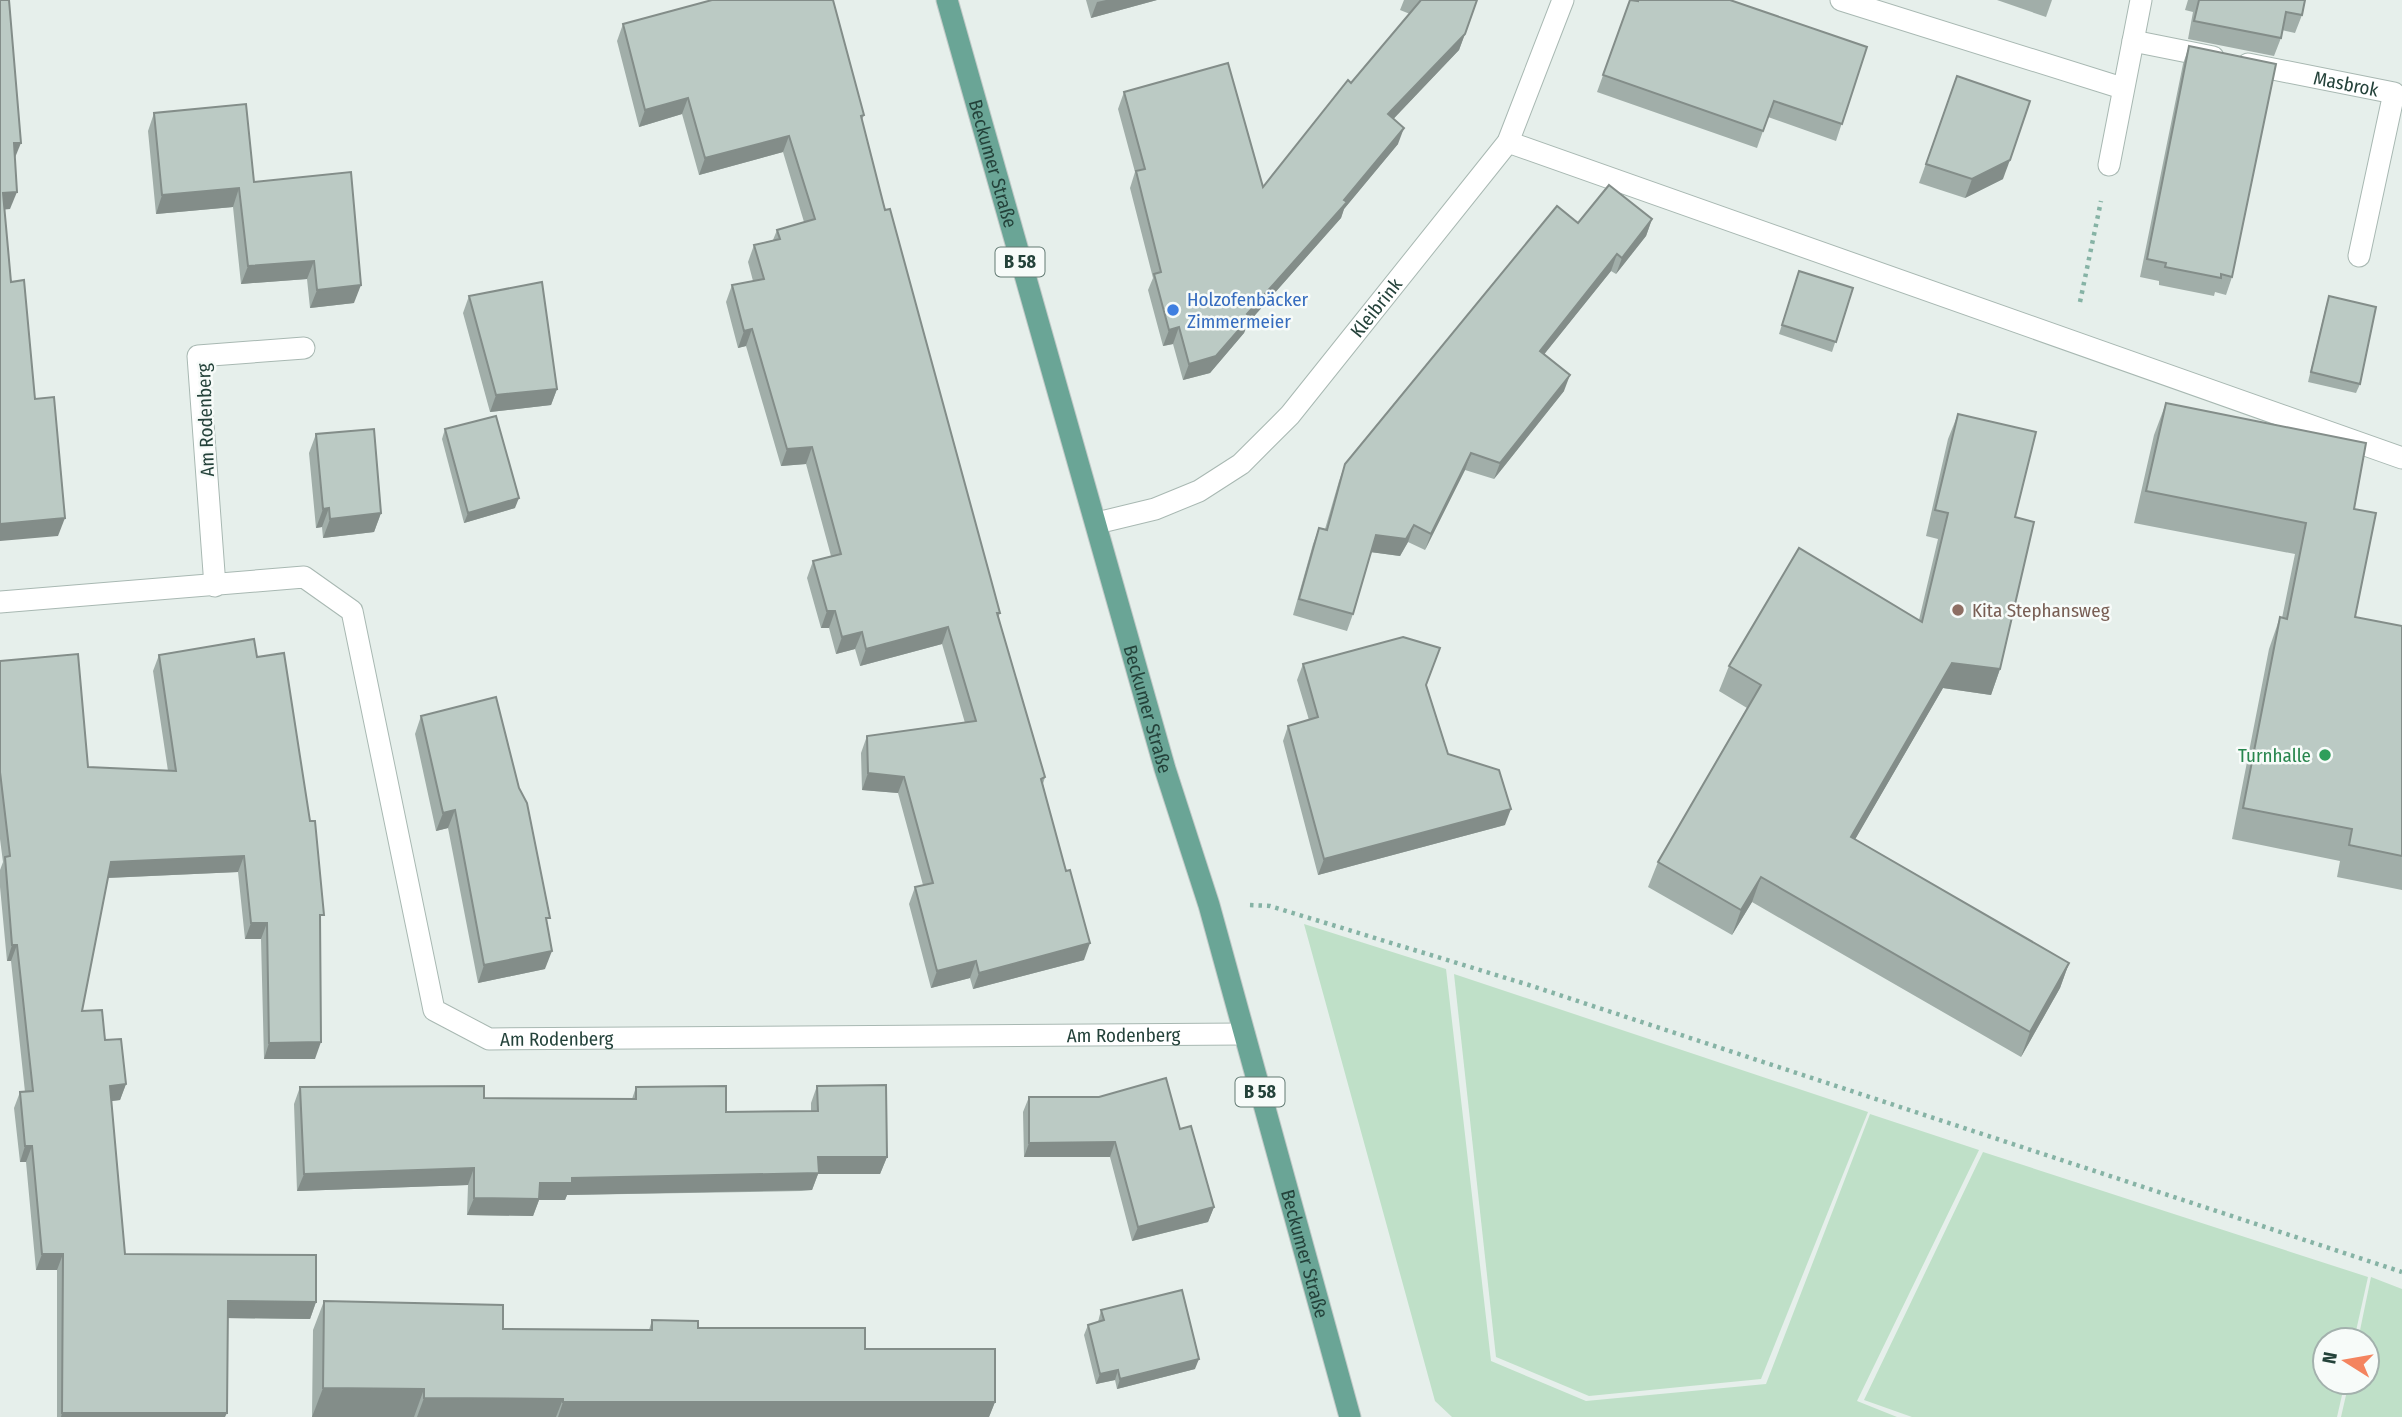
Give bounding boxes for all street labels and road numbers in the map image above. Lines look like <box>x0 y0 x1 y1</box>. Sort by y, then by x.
street label: Masbrok <box>2311 66 2381 102</box>
street label: Beckumer Straße <box>964 97 1022 230</box>
road number: B 58 <box>996 248 1044 276</box>
street label: Kleibrink <box>1346 273 1407 342</box>
street label: Am Rodenberg <box>192 363 219 477</box>
street label: Beckumer Straße <box>1118 642 1177 776</box>
street label: Am Rodenberg <box>1067 1023 1181 1047</box>
street label: Am Rodenberg <box>500 1027 614 1051</box>
road number: B 58 <box>1236 1078 1284 1106</box>
street label: Beckumer Straße <box>1276 1187 1333 1321</box>

